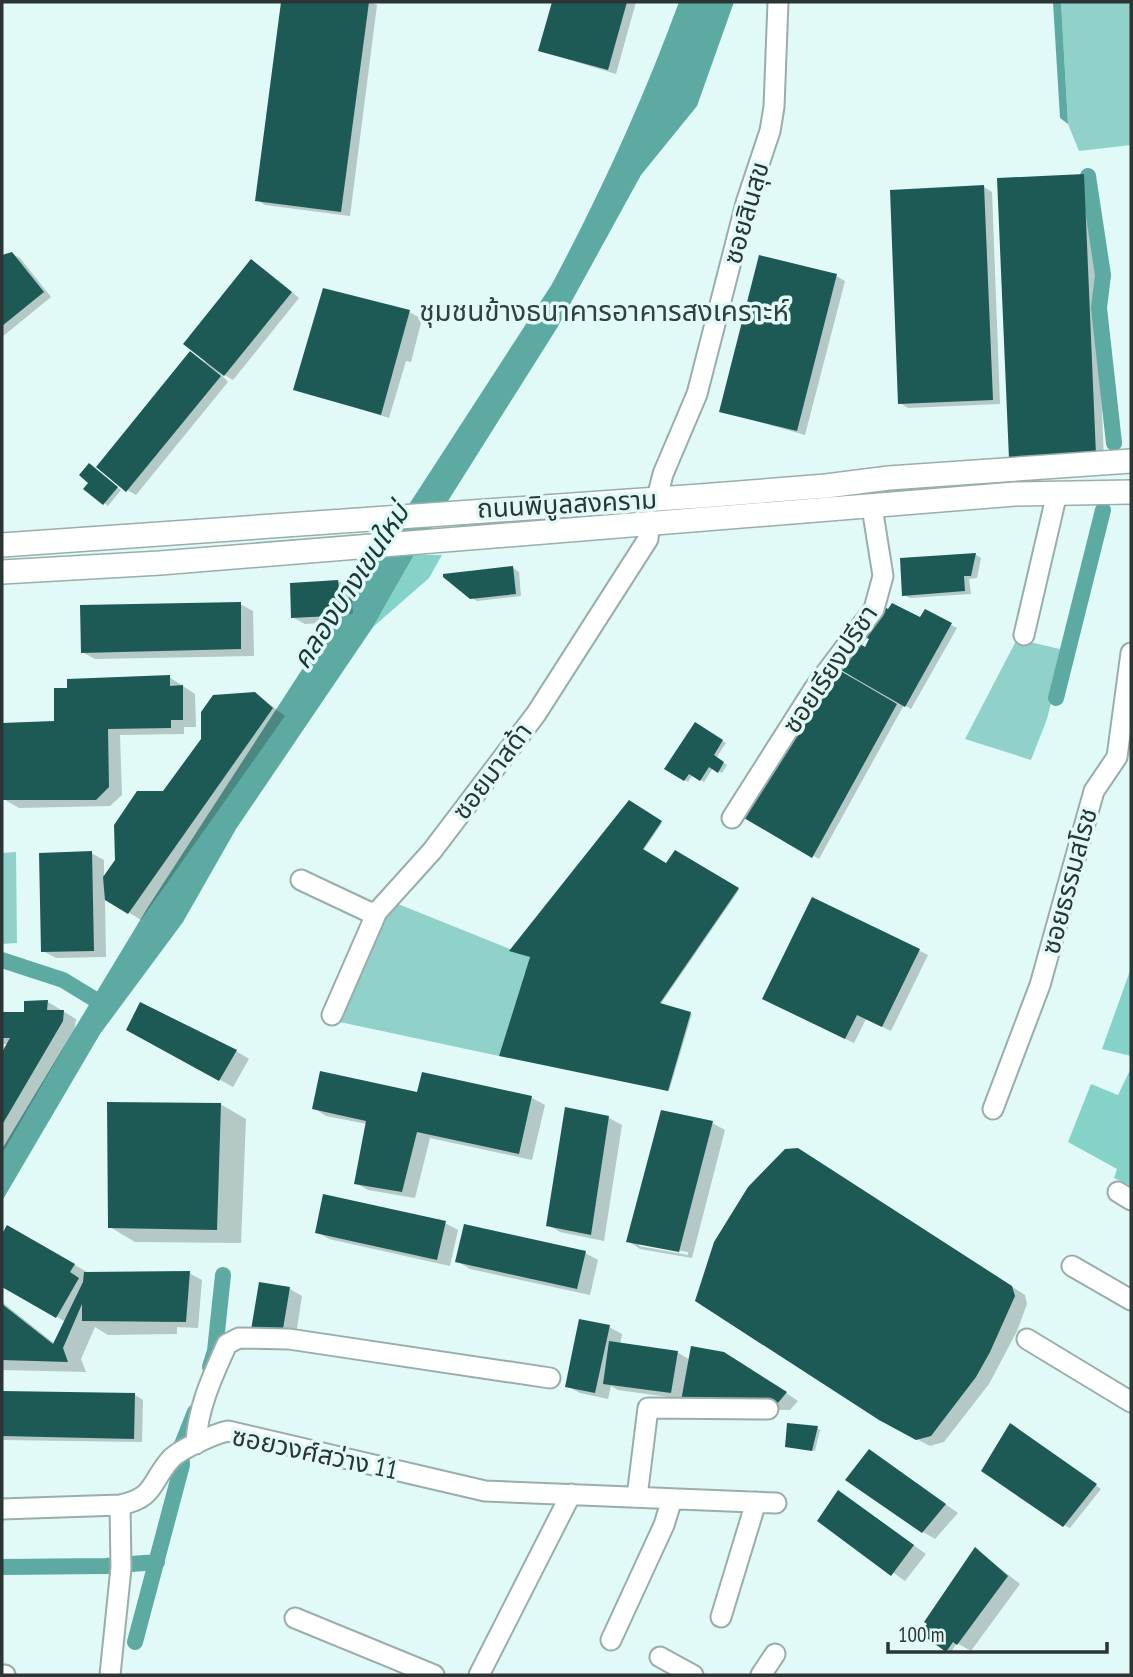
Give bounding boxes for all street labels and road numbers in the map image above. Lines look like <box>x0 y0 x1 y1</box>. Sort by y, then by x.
street label: ซอยสินสุข <box>715 158 776 268</box>
street label: ถนนพิบูลสงคราม <box>476 482 658 525</box>
street label: ซอยเรียงปรีชา <box>775 598 885 739</box>
street label: ซอยมาสด้า <box>444 716 539 826</box>
street label: ซอยธรรมสโรช <box>1033 804 1104 958</box>
street label: ซอยวงศ์สว่าง 11 <box>229 1419 401 1486</box>

